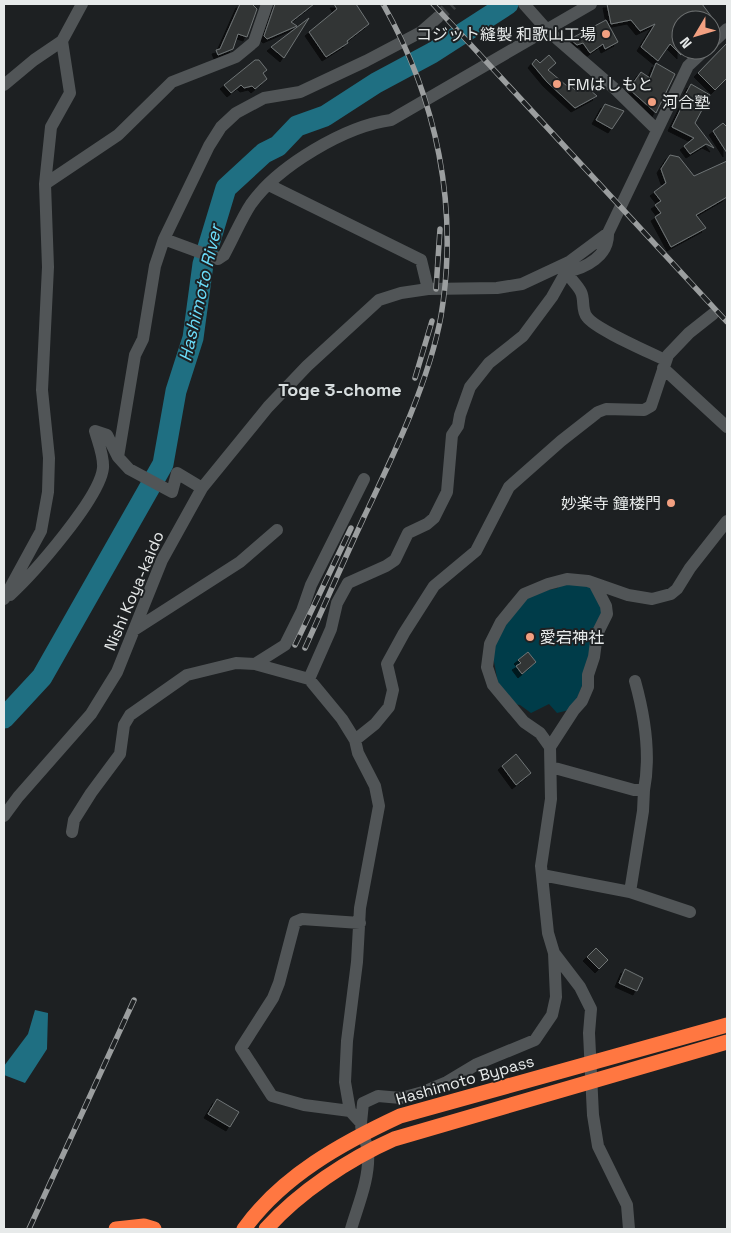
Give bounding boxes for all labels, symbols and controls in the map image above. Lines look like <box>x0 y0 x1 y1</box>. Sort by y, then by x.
north arrow <box>671 10 721 60</box>
place label: コジット縫製 和歌山工場 <box>416 24 596 45</box>
marker: コジット縫製 和歌山工場 <box>600 28 612 40</box>
text: N <box>676 34 696 52</box>
place label: FMはしもと <box>567 74 653 95</box>
marker: FMはしもと <box>551 78 563 90</box>
place label: 河合塾 <box>662 92 710 113</box>
marker: 河合塾 <box>646 96 658 108</box>
water label: Hashimoto River <box>173 220 227 364</box>
district label: Toge 3-chome <box>278 378 402 401</box>
place label: 妙楽寺 鐘楼門 <box>561 493 661 514</box>
marker: 妙楽寺 鐘楼門 <box>665 497 677 509</box>
street label: Nishi Koya-kaido <box>99 528 169 654</box>
place label: 愛宕神社 <box>540 627 604 648</box>
marker: 愛宕神社 <box>524 631 536 643</box>
street label: Hashimoto Bypass <box>393 1050 537 1110</box>

